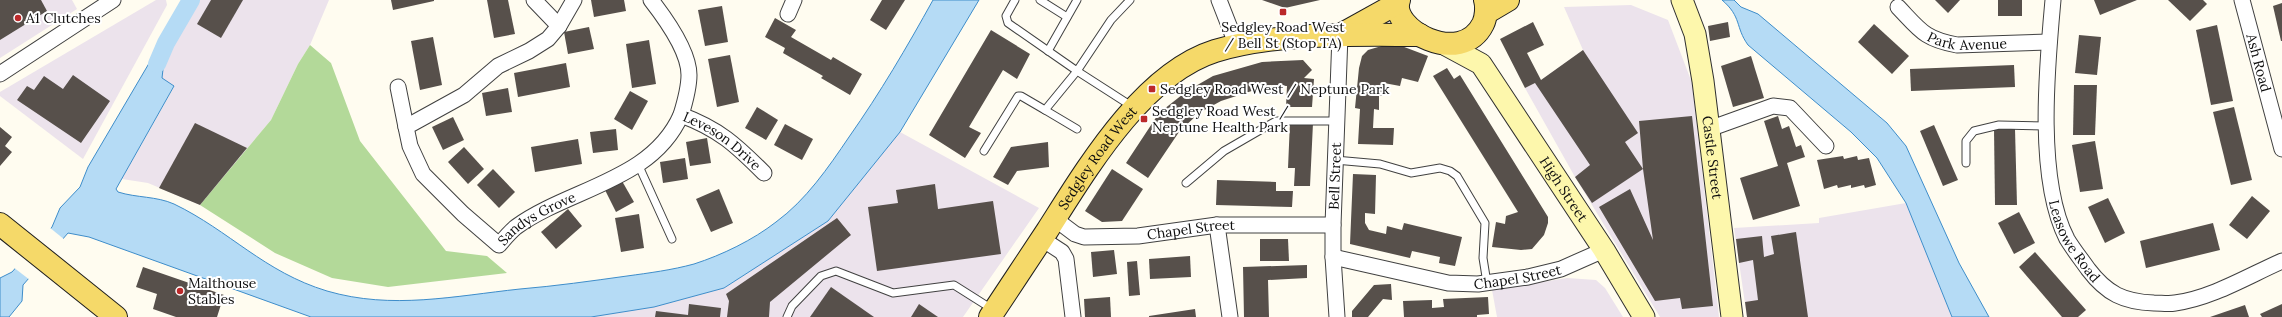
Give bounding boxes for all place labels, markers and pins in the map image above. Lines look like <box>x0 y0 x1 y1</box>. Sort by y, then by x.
marker: Sedgley Road West / Bell St (Stop TA) <box>1278 7 1288 17</box>
place label: A1 Clutches <box>25 9 101 27</box>
marker: A1 Clutches <box>13 13 23 23</box>
place label: Sedgley Road West / Bell St (Stop TA) <box>1221 18 1345 52</box>
place label: Sedgley Road West / Neptune Park <box>1160 80 1390 98</box>
marker: Sedgley Road West / Neptune Park <box>1147 84 1157 94</box>
place label: Sedgley Road West / Neptune Health Park <box>1152 102 1289 136</box>
marker: Sedgley Road West / Neptune Health Park <box>1139 114 1149 124</box>
place label: Malthouse Stables <box>188 274 257 308</box>
marker: Malthouse Stables <box>175 286 185 296</box>

